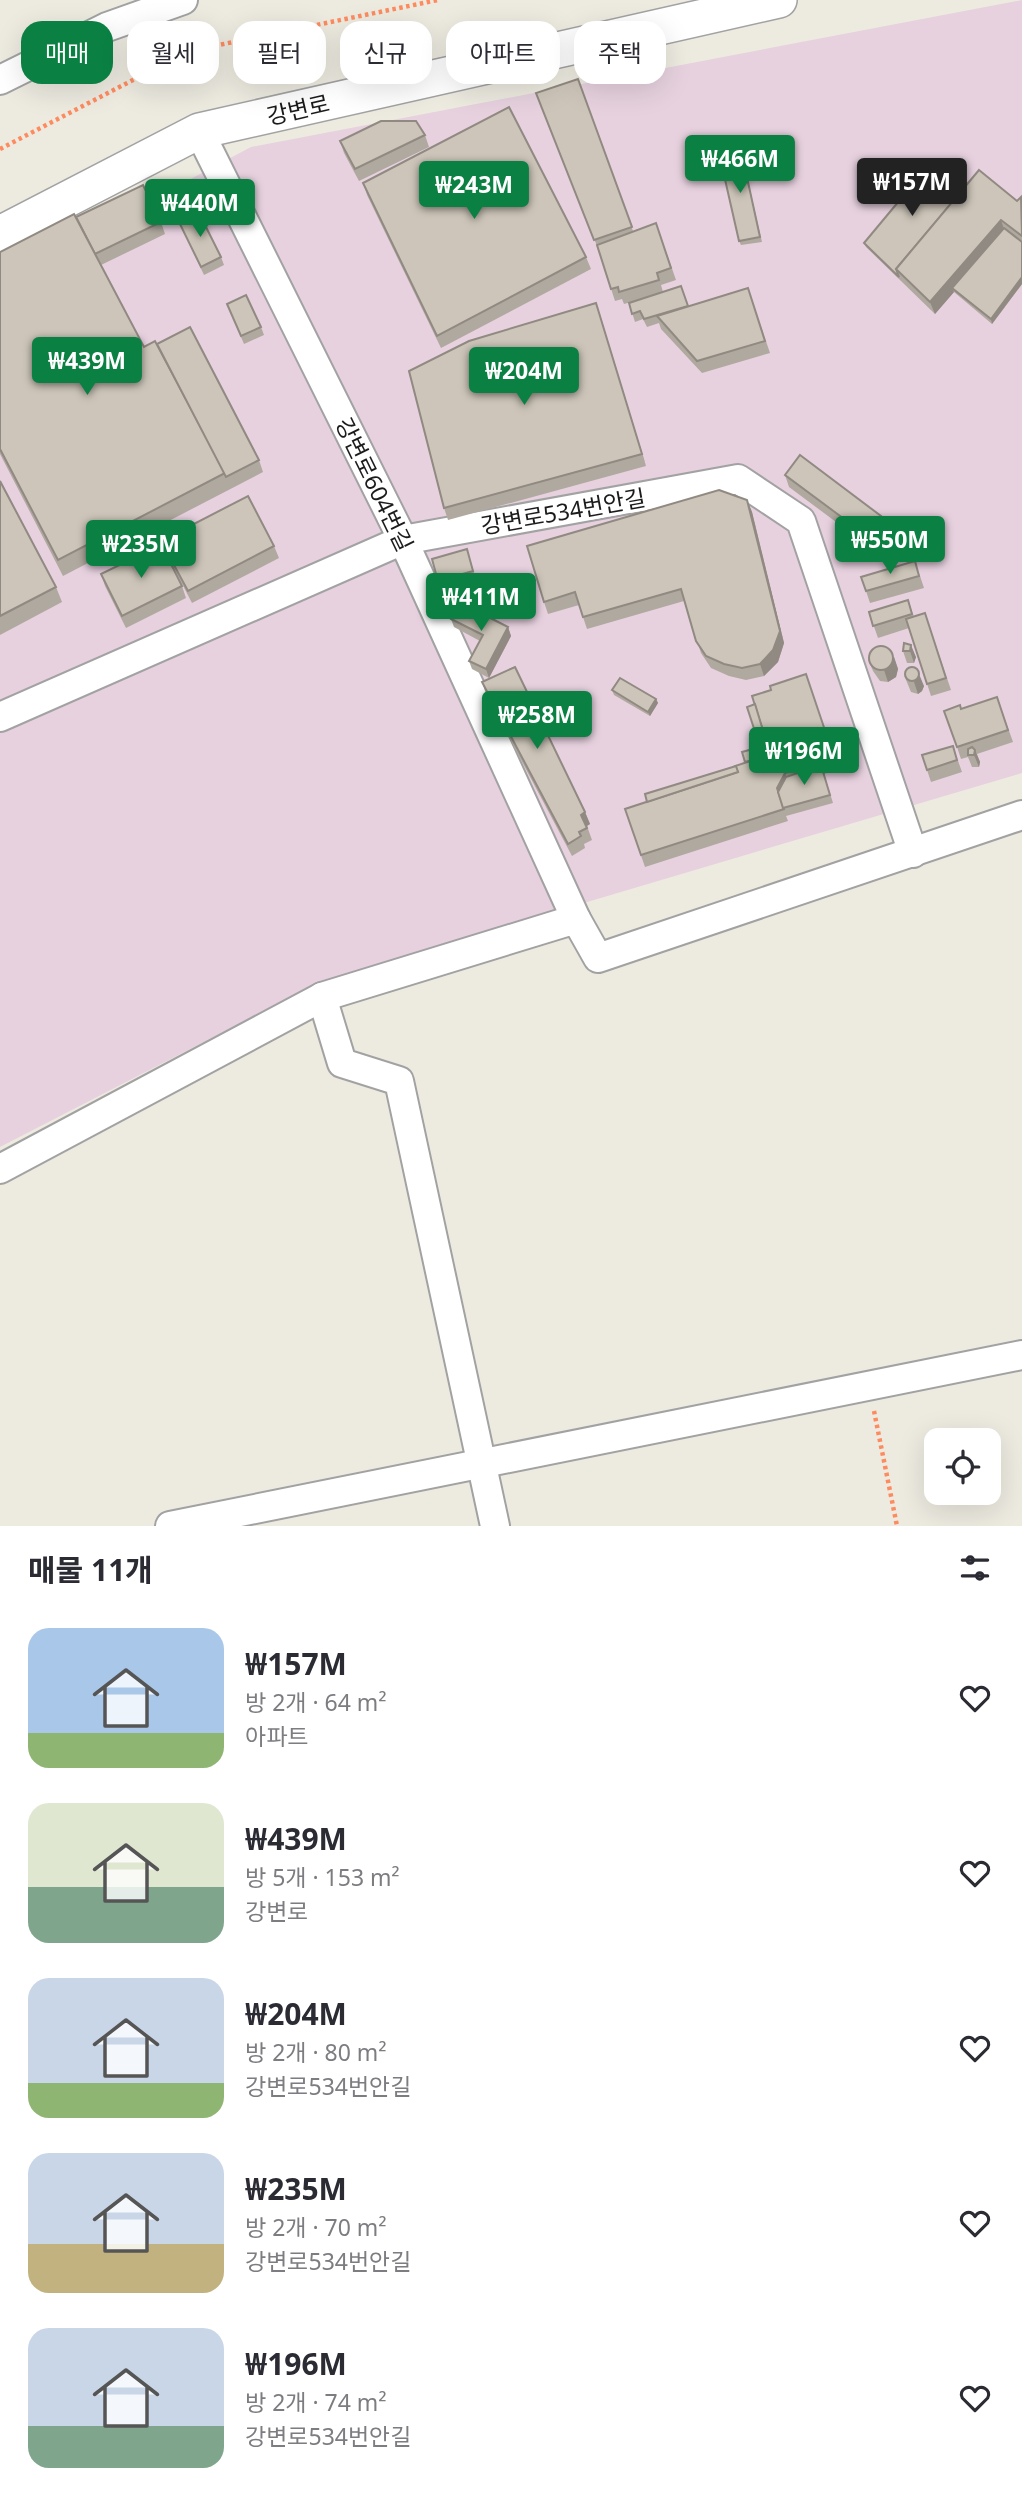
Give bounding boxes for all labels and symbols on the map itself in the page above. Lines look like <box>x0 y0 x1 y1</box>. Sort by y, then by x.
street label: 강변로 <box>263 86 333 132</box>
pin: ₩466M <box>691 136 789 195</box>
pin: ₩157M <box>863 158 961 218</box>
pin: ₩243M <box>425 162 523 221</box>
pin: ₩440M <box>151 180 249 239</box>
pin: ₩439M <box>38 338 136 397</box>
pin: ₩204M <box>475 348 573 407</box>
street label: 강변로604번길 <box>329 412 421 556</box>
street label: 강변로534번안길 <box>478 481 648 541</box>
pin: ₩550M <box>841 516 939 576</box>
pin: ₩235M <box>92 520 190 580</box>
pin: ₩411M <box>432 574 530 633</box>
pin: ₩258M <box>488 692 586 751</box>
pin: ₩196M <box>755 728 853 787</box>

